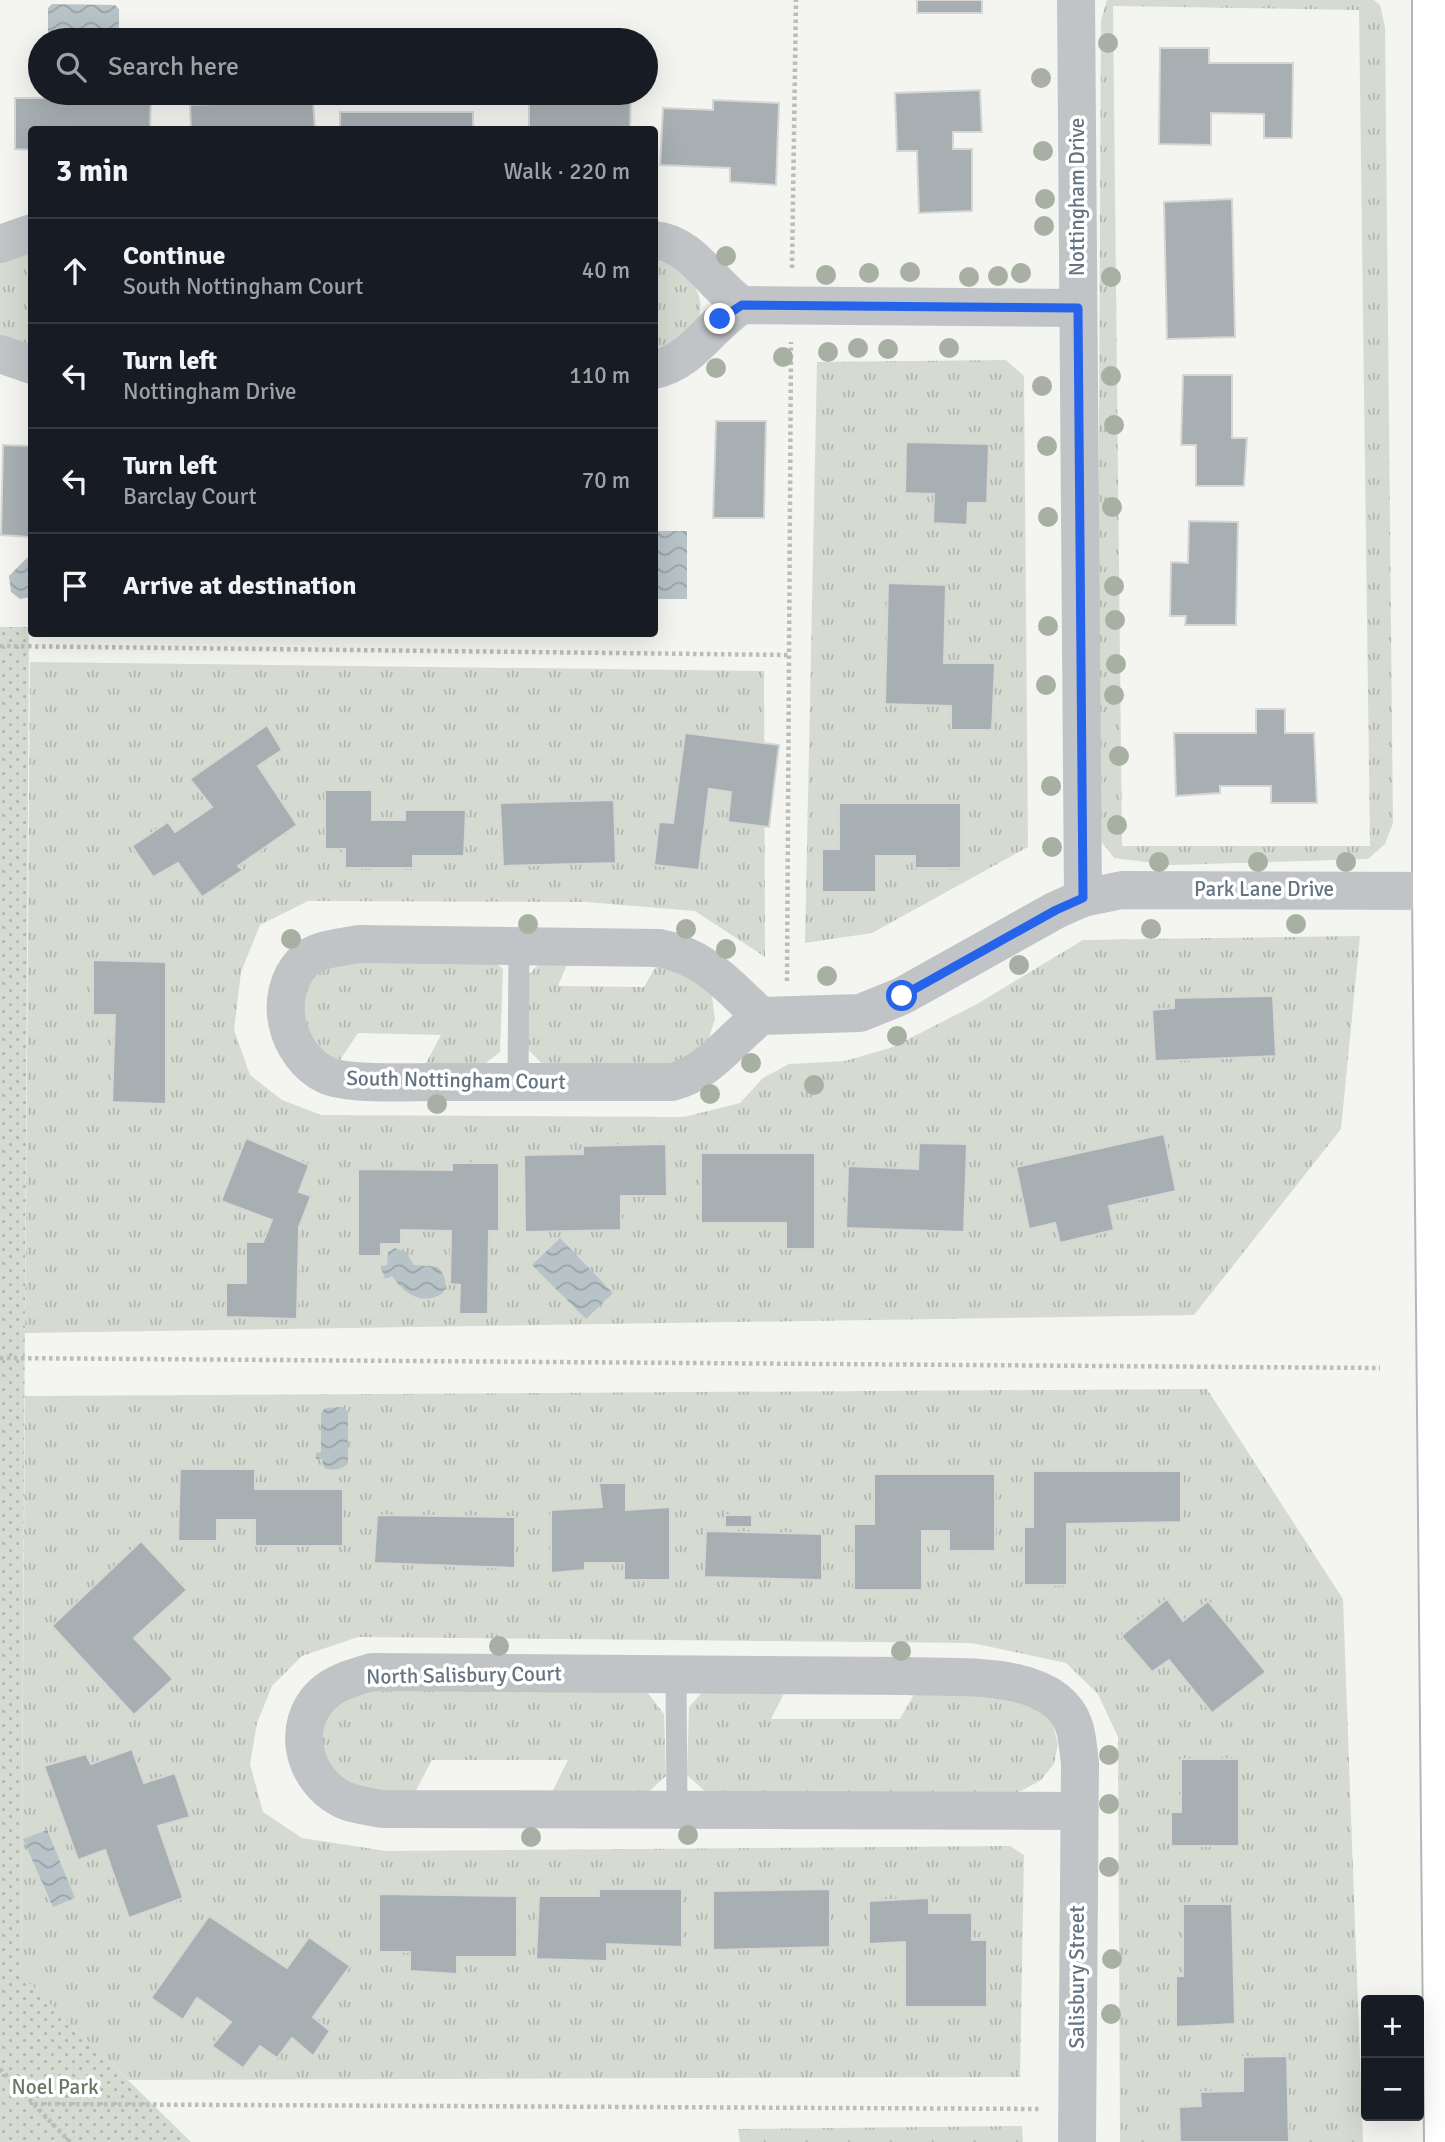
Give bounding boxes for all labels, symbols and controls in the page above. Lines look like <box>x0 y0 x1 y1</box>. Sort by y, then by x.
search box <box>28 28 658 105</box>
icon: search <box>52 48 90 86</box>
text: Search here <box>108 51 239 83</box>
street label: Nottingham Drive <box>1064 118 1090 276</box>
text: 3 min <box>56 153 128 190</box>
text: Walk · 220 m <box>504 157 630 186</box>
text: Continue <box>123 240 225 272</box>
icon: ahead <box>56 252 94 290</box>
text: 40 m <box>582 256 630 285</box>
text: South Nottingham Court <box>123 272 363 301</box>
route end <box>704 303 735 334</box>
text: Turn left <box>123 345 217 377</box>
icon: left <box>56 357 94 395</box>
text: 110 m <box>569 361 630 390</box>
text: Nottingham Drive <box>123 377 297 406</box>
text: Turn left <box>123 450 217 482</box>
icon: left <box>56 462 94 500</box>
text: 70 m <box>582 466 630 495</box>
text: Barclay Court <box>123 482 257 511</box>
icon: arrive <box>56 567 94 605</box>
text: Arrive at destination <box>123 570 356 602</box>
street label: Park Lane Drive <box>1194 876 1334 902</box>
route start <box>886 980 917 1011</box>
street label: South Nottingham Court <box>346 1065 566 1095</box>
street label: North Salisbury Court <box>366 1660 562 1690</box>
street label: Salisbury Street <box>1064 1905 1090 2049</box>
map controls <box>1361 1995 1424 2121</box>
button: + <box>1361 1995 1424 2058</box>
button: − <box>1361 2058 1424 2121</box>
park label: Noel Park <box>12 2074 99 2100</box>

